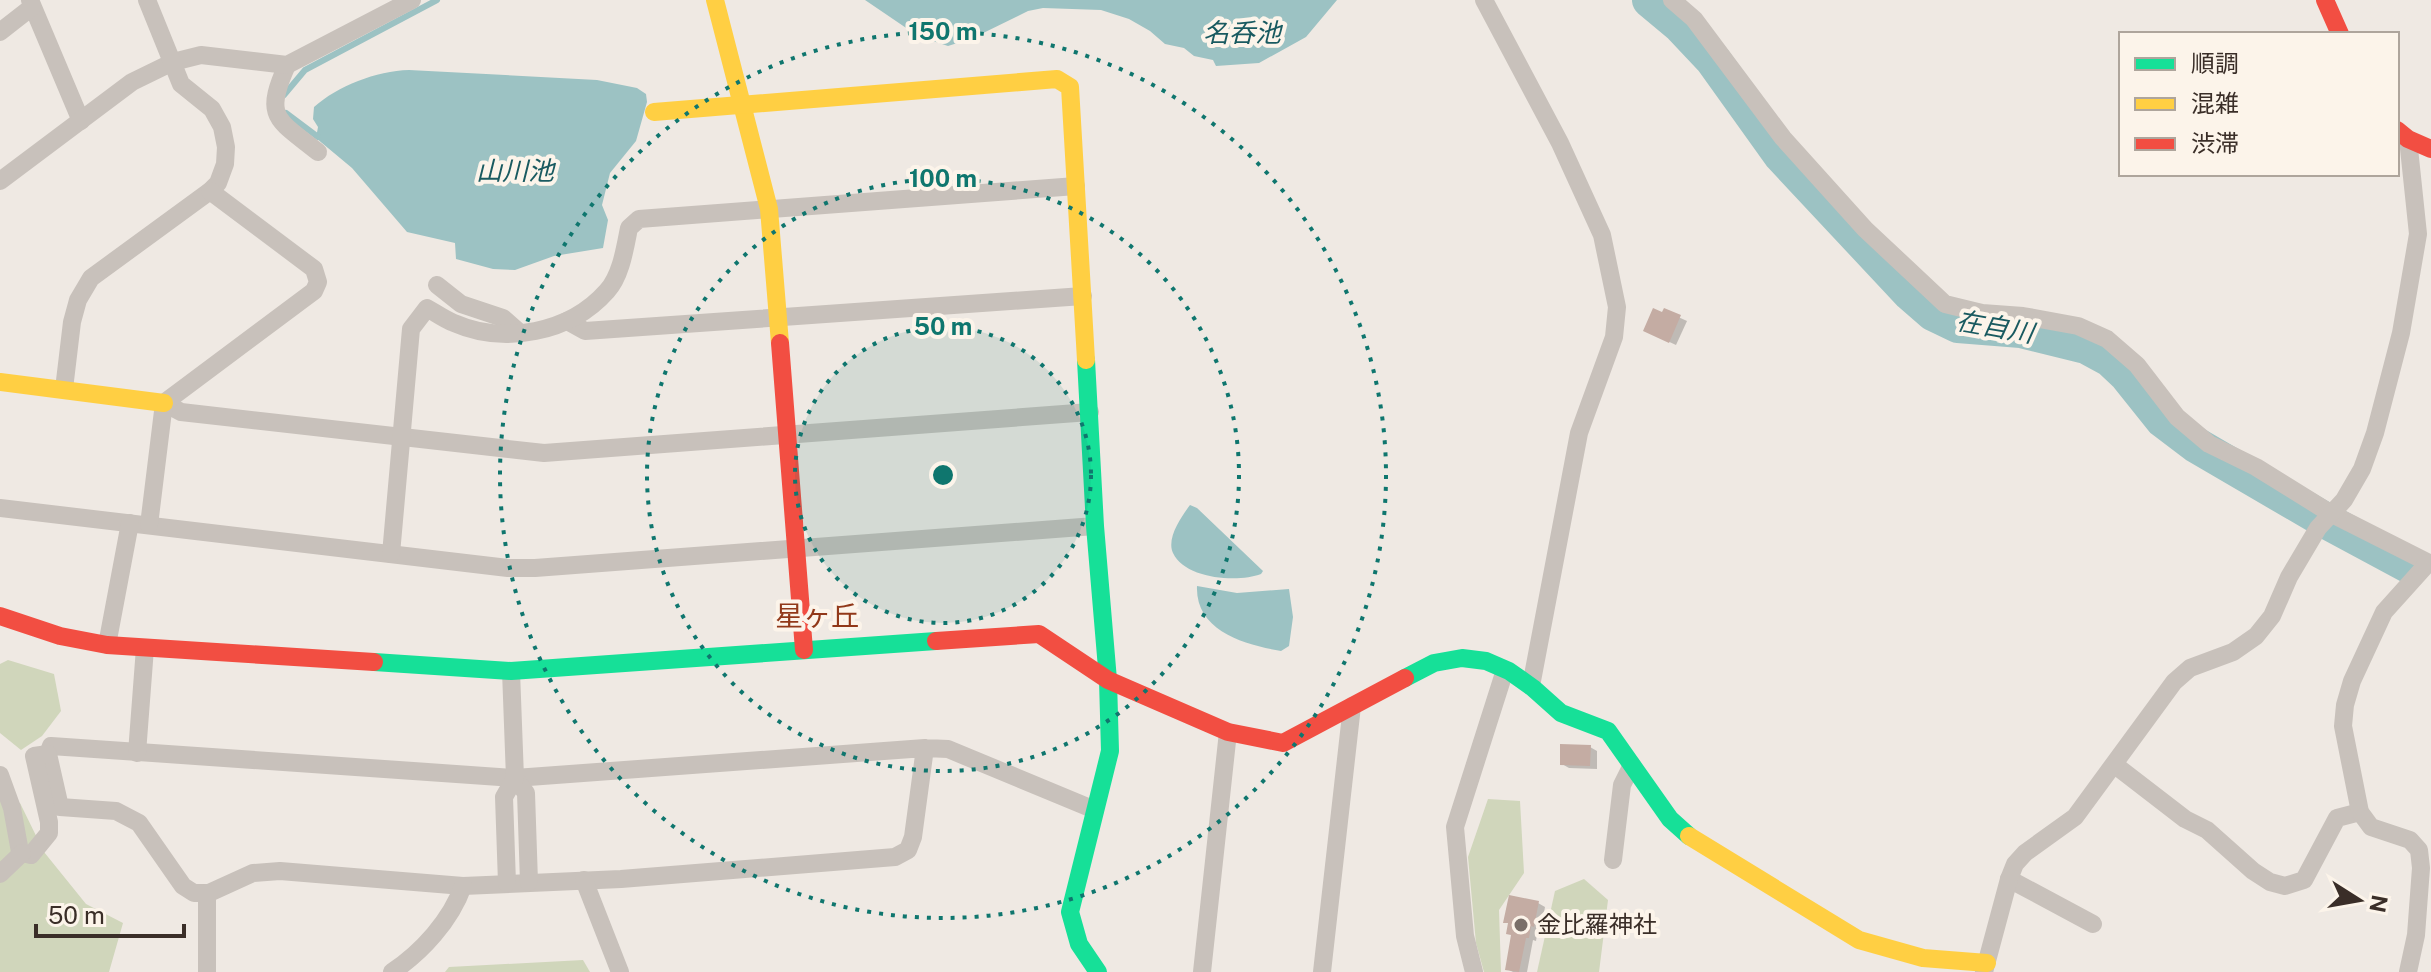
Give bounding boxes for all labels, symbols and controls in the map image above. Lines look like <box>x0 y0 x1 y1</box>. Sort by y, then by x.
text: 150 m <box>909 17 977 45</box>
water label: 名呑池 <box>1203 17 1284 48</box>
legend <box>2119 32 2399 176</box>
text: 順調 <box>2191 49 2239 77</box>
text: 混雑 <box>2191 89 2239 117</box>
text: 渋滞 <box>2191 129 2239 157</box>
water label: 山川池 <box>476 155 557 186</box>
text: 100 m <box>909 164 977 192</box>
water label: 在自川 <box>1954 304 2039 349</box>
text: 50 m <box>914 312 972 340</box>
centre of rings <box>929 461 957 489</box>
district label: 星ヶ丘 <box>775 599 859 632</box>
north arrow <box>2319 860 2399 940</box>
scale bar <box>36 888 184 938</box>
text: N <box>2364 893 2393 915</box>
text: 50 m <box>48 901 105 929</box>
place label: 金比羅神社 <box>1537 910 1657 938</box>
marker: 金比羅神社 <box>1512 916 1530 934</box>

